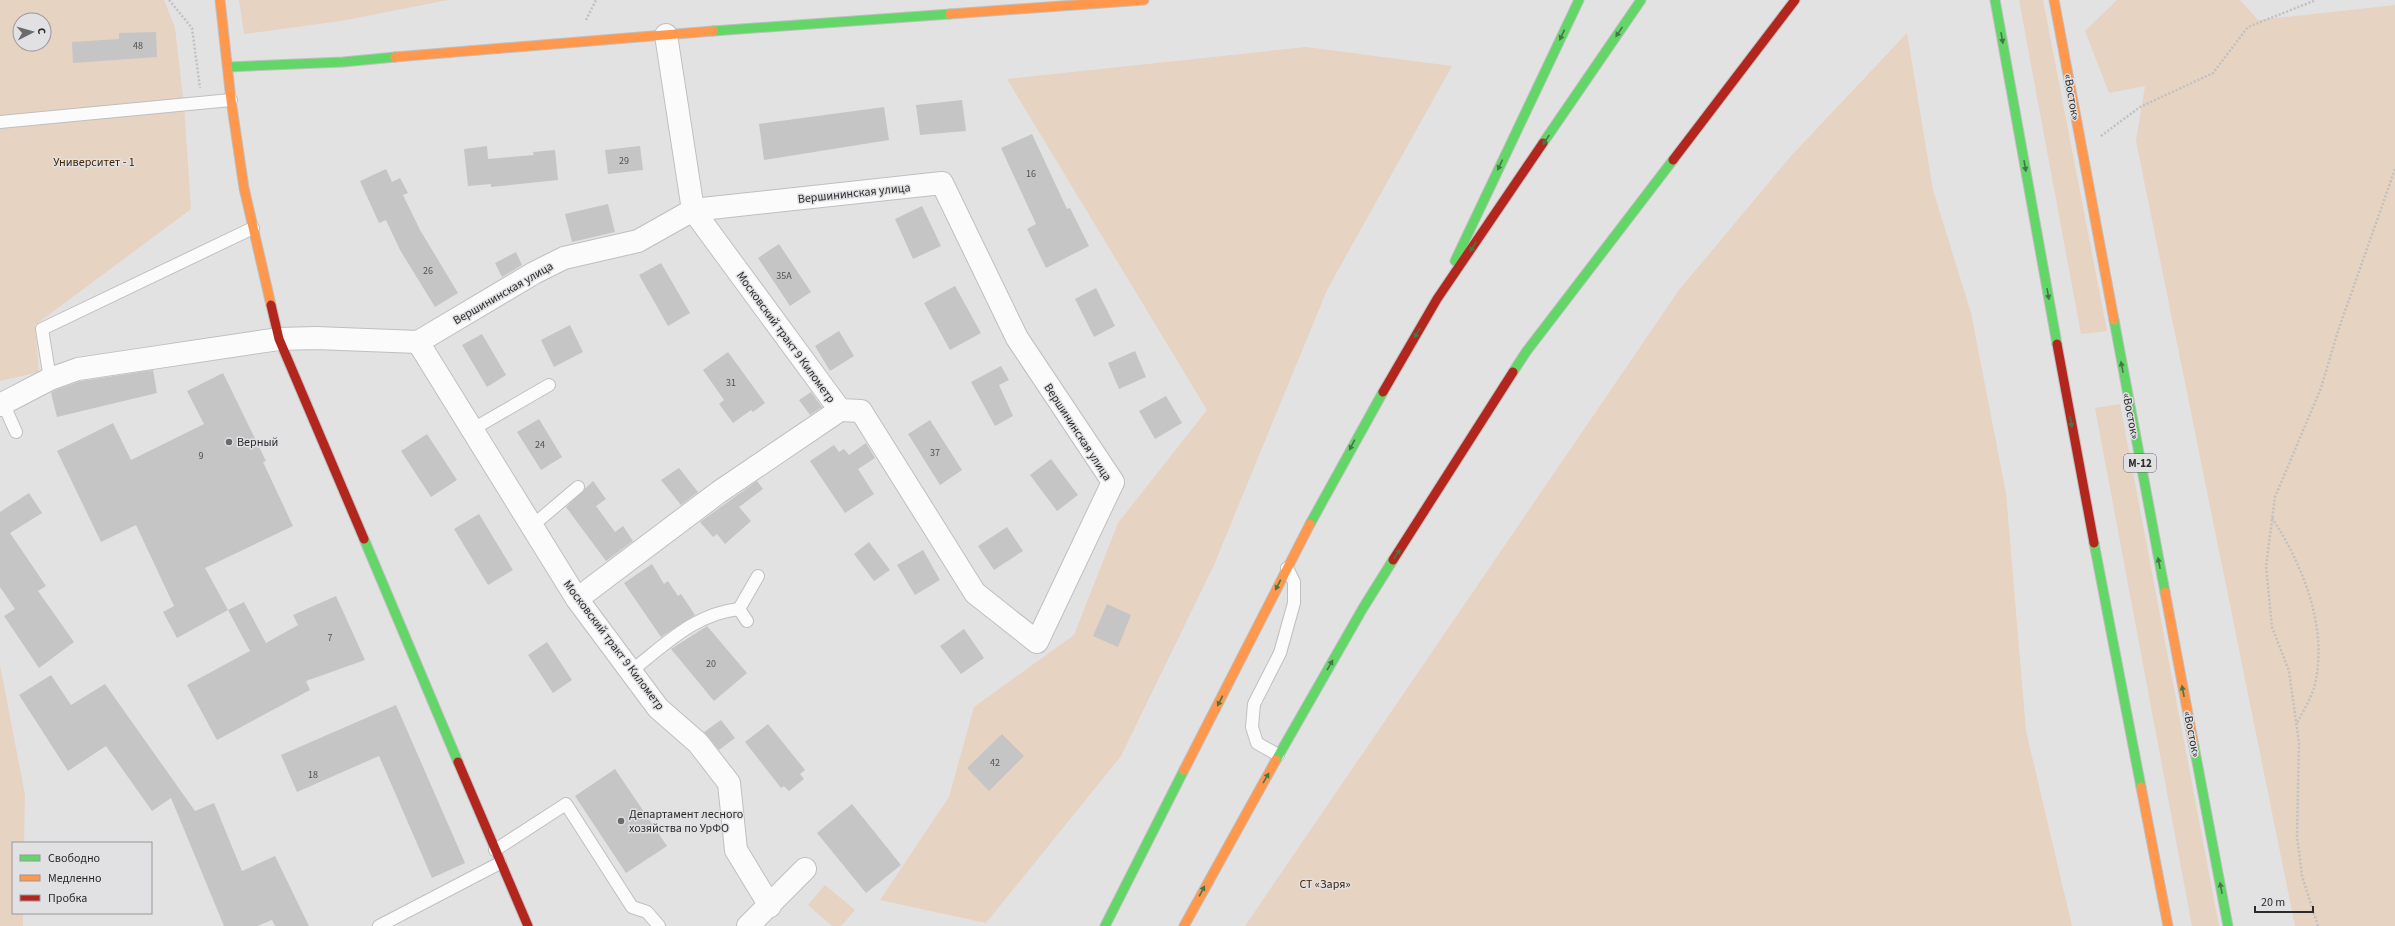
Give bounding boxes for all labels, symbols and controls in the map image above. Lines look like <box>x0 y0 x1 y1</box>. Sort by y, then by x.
north arrow <box>12 12 52 52</box>
text: С <box>34 27 49 36</box>
one-way arrow <box>1615 27 1623 37</box>
one-way arrow <box>1559 30 1565 41</box>
one-way arrow <box>1999 32 2005 44</box>
house number: 48 <box>133 39 143 53</box>
street label: «Восток» <box>2059 73 2084 122</box>
one-way arrow <box>1542 134 1550 145</box>
park label: Университет - 1 <box>53 154 135 171</box>
house number: 29 <box>619 154 629 168</box>
one-way arrow <box>1497 160 1503 171</box>
one-way arrow <box>2022 160 2028 172</box>
house number: 16 <box>1026 167 1036 181</box>
street label: Вершининская улица <box>797 179 911 208</box>
one-way arrow <box>1469 242 1477 252</box>
street label: Вершининская улица <box>450 258 556 329</box>
house number: 26 <box>423 264 433 278</box>
street label: Московский тракт 9 Километр <box>732 268 839 407</box>
house number: 35А <box>776 269 792 283</box>
one-way arrow <box>2045 288 2051 300</box>
one-way arrow <box>1414 327 1421 339</box>
one-way arrow <box>2119 361 2125 373</box>
house number: 31 <box>726 376 736 390</box>
street label: Вершининская улица <box>1040 380 1116 484</box>
street label: «Восток» <box>2118 392 2143 441</box>
one-way arrow <box>2068 416 2074 428</box>
place label: Верный <box>237 434 278 451</box>
marker: Верный <box>224 437 234 447</box>
house number: 24 <box>535 438 545 452</box>
one-way arrow <box>1349 439 1355 451</box>
house number: 37 <box>930 446 940 460</box>
house number: 9 <box>199 449 204 463</box>
road number: М-12 <box>2124 454 2156 472</box>
one-way arrow <box>1394 548 1401 560</box>
one-way arrow <box>2156 557 2162 570</box>
street label: Московский тракт 9 Километр <box>559 577 668 714</box>
one-way arrow <box>1275 579 1281 591</box>
house number: 7 <box>328 631 333 645</box>
house number: 20 <box>706 657 716 671</box>
one-way arrow <box>1327 659 1333 671</box>
one-way arrow <box>2180 685 2186 697</box>
one-way arrow <box>1216 695 1223 707</box>
street label: «Восток» <box>2179 710 2204 759</box>
house number: 42 <box>990 756 1000 770</box>
house number: 18 <box>308 768 318 782</box>
one-way arrow <box>1262 772 1269 784</box>
place label: Департамент лесного хозяйства по УрФО <box>629 806 743 837</box>
marker: Департамент лесного хозяйства по УрФО <box>616 816 626 826</box>
legend <box>12 842 152 914</box>
text: Свободно <box>48 850 100 867</box>
text: Медленно <box>48 870 102 887</box>
park label: СТ «Заря» <box>1299 876 1351 893</box>
one-way arrow <box>2217 882 2223 894</box>
one-way arrow <box>1199 886 1206 897</box>
scale bar <box>2255 888 2313 914</box>
text: Пробка <box>48 890 87 907</box>
text: 20 m <box>2261 894 2285 911</box>

